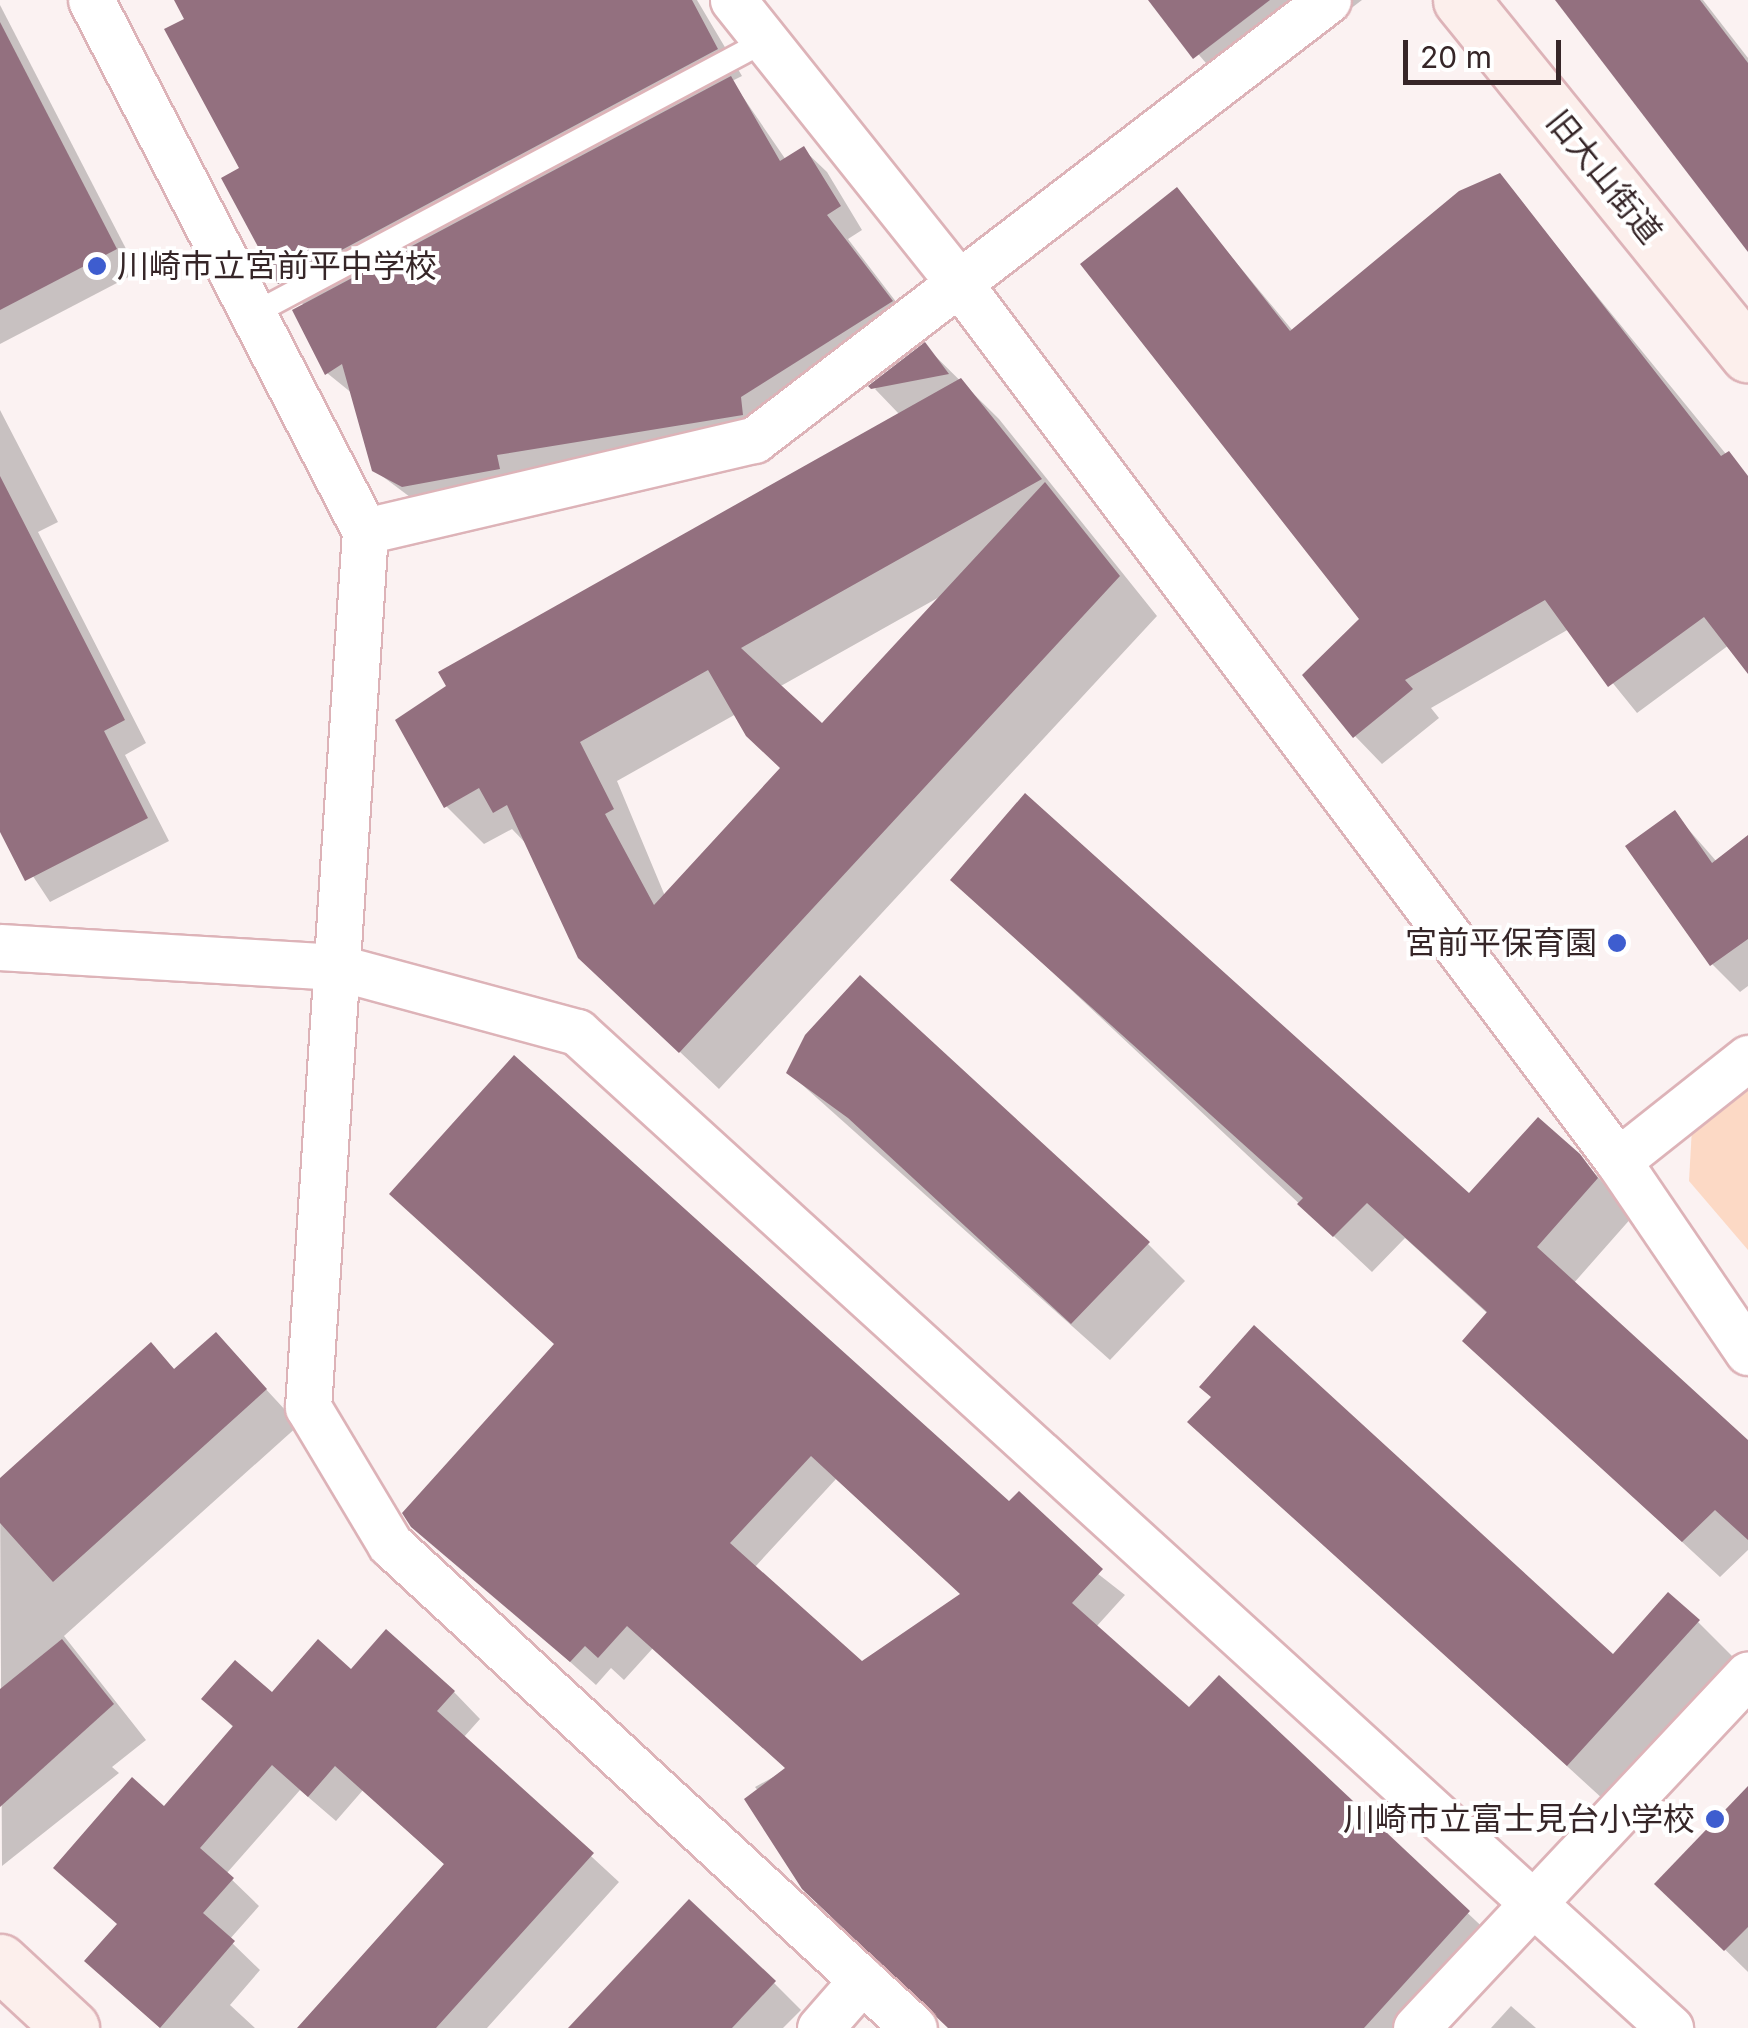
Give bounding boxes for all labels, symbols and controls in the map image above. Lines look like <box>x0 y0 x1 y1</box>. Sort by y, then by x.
scale bar <box>1408 20 1566 82</box>
text: 20 m <box>1420 39 1492 75</box>
street label: 旧大山街道 <box>1539 103 1669 251</box>
place label: 川崎市立宮前平中学校 <box>117 247 437 285</box>
marker: 川崎市立宮前平中学校 <box>86 255 108 277</box>
place label: 宮前平保育園 <box>1405 924 1597 962</box>
marker: 宮前平保育園 <box>1606 932 1628 954</box>
place label: 川崎市立富士見台小学校 <box>1343 1800 1695 1838</box>
marker: 川崎市立富士見台小学校 <box>1704 1808 1726 1830</box>

